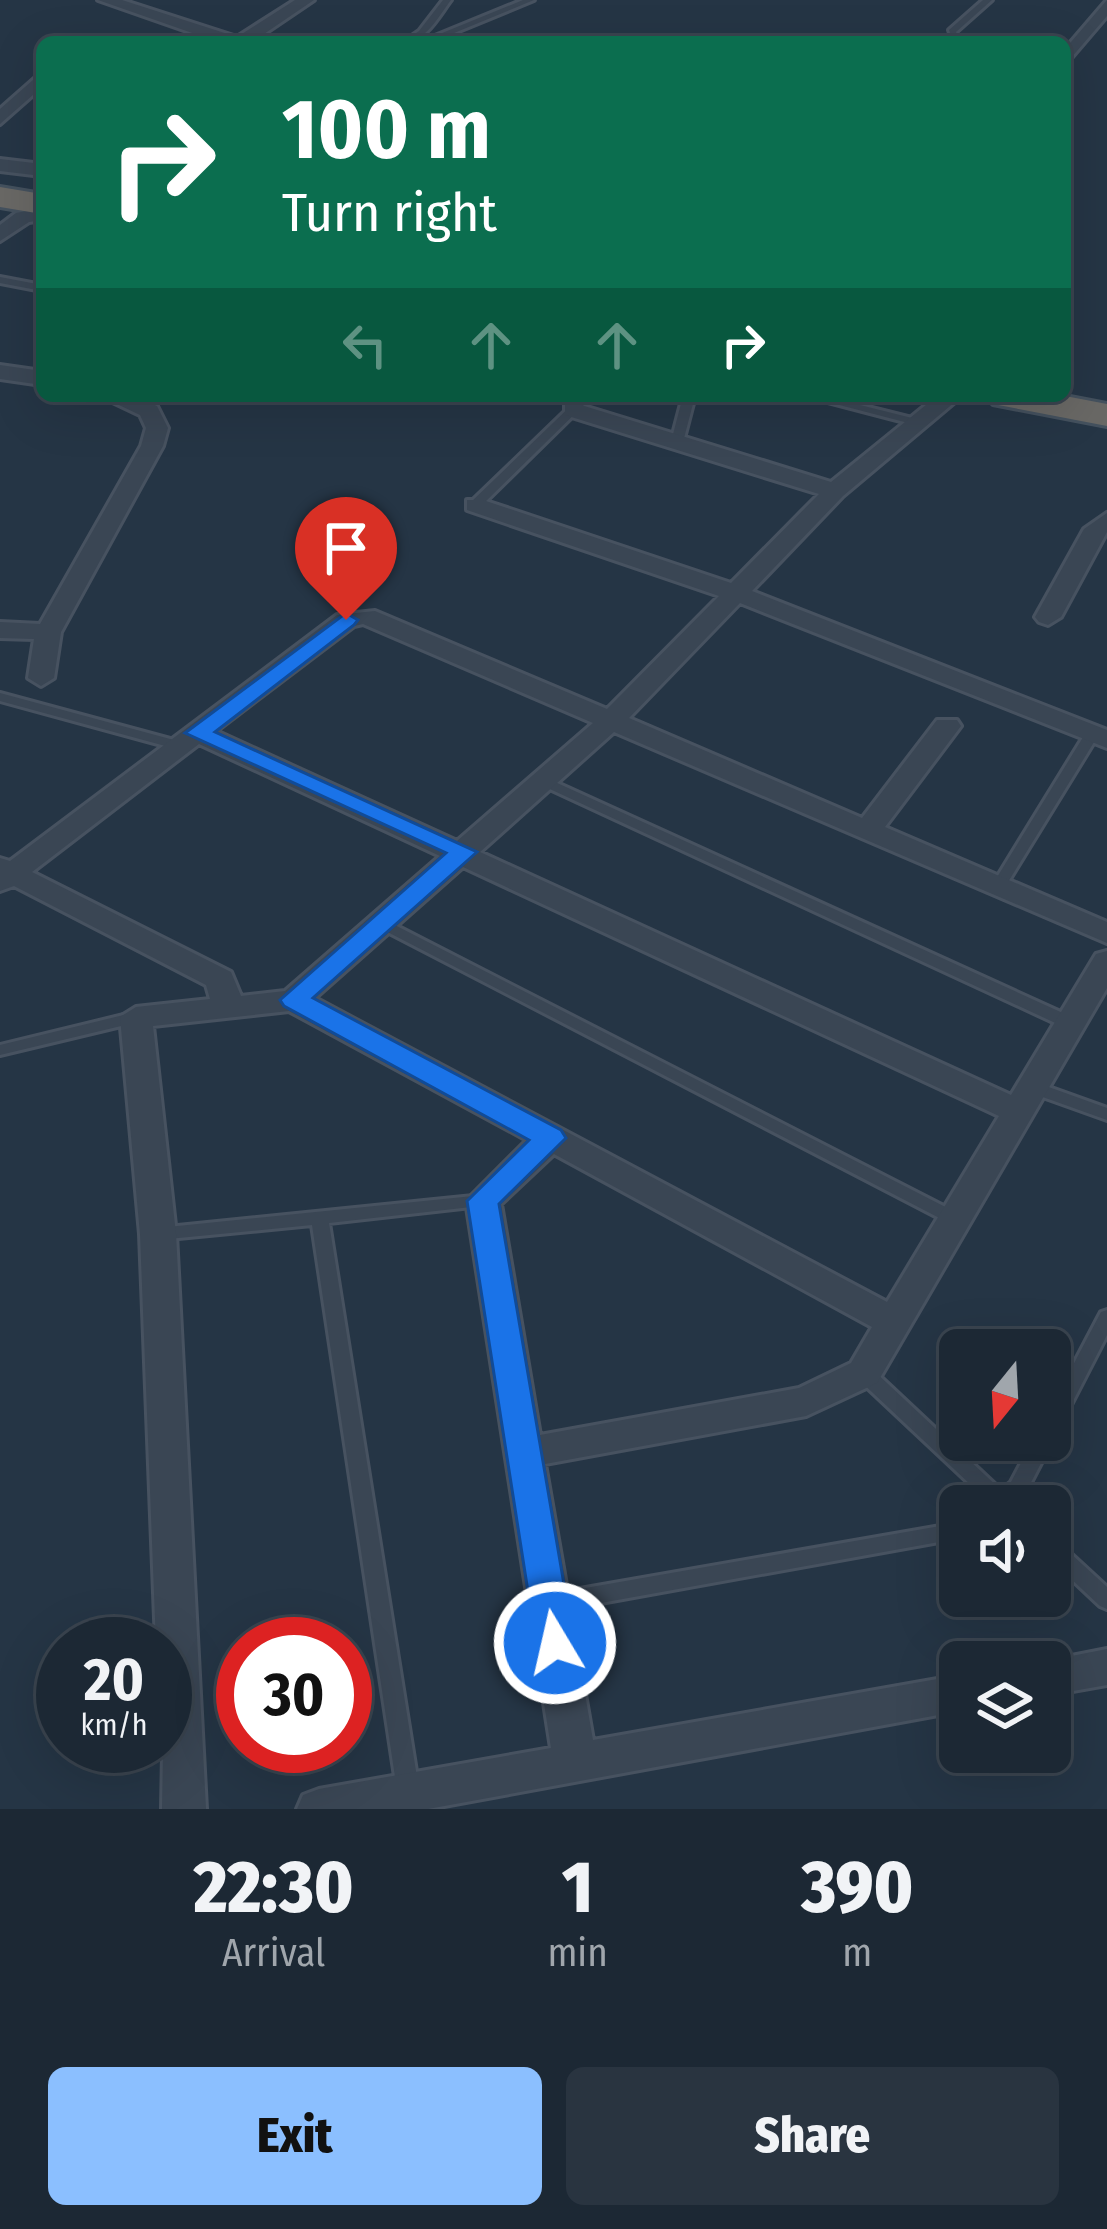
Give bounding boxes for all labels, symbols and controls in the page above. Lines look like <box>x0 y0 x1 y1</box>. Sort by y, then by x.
text: 100 m <box>282 79 491 180</box>
icon: right <box>84 84 240 240</box>
text: Turn right <box>282 181 497 245</box>
icon: left <box>332 312 398 378</box>
icon: ahead <box>458 312 524 378</box>
icon: ahead <box>584 312 650 378</box>
icon: right <box>710 312 776 378</box>
pin <box>295 497 397 620</box>
icon: arrive <box>313 515 379 581</box>
north arrow <box>939 1329 1071 1461</box>
map controls <box>939 1329 1071 1773</box>
button: sound <box>939 1485 1071 1617</box>
position arrow <box>492 1580 618 1706</box>
speed limit sign: 30 <box>216 1617 372 1773</box>
button: layers <box>939 1641 1071 1773</box>
text: 20 <box>84 1644 144 1716</box>
text: km/h <box>81 1707 147 1743</box>
text: 22:30 <box>194 1845 354 1931</box>
text: 1 <box>562 1845 593 1931</box>
text: 390 <box>801 1845 913 1931</box>
text: Arrival <box>222 1930 325 1976</box>
text: min <box>547 1930 608 1976</box>
text: m <box>842 1930 872 1976</box>
button: Exit <box>48 2067 542 2205</box>
button: Share <box>566 2067 1059 2205</box>

